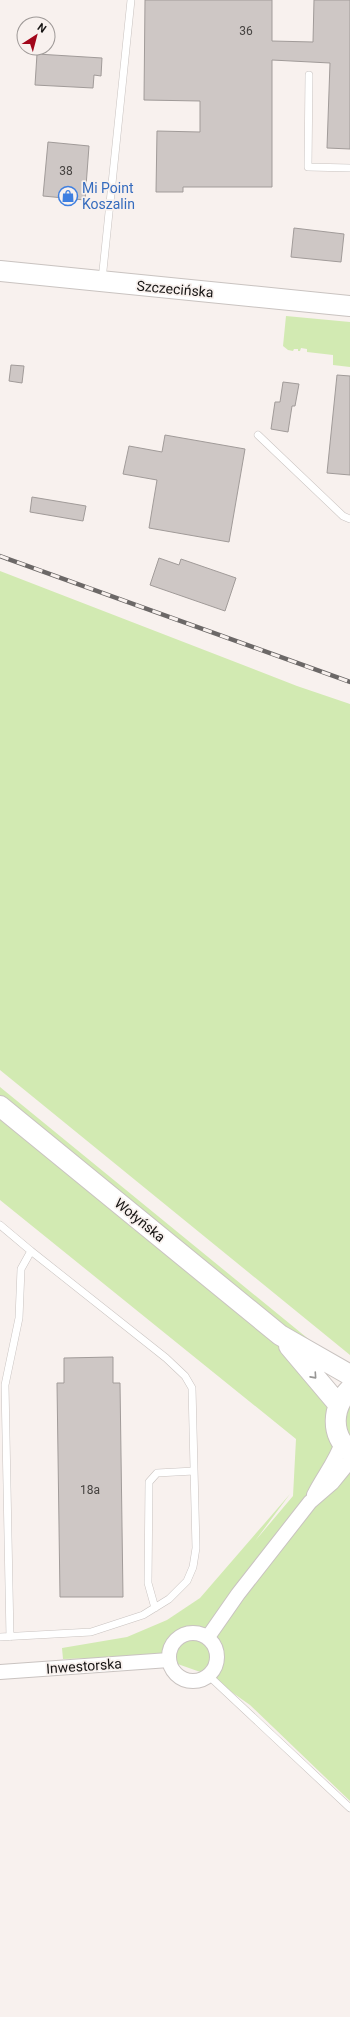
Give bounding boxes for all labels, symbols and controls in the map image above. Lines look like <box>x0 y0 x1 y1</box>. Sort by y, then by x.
north arrow <box>16 16 56 56</box>
text: N <box>35 21 49 36</box>
house number: 36 <box>239 24 253 38</box>
house number: 38 <box>59 164 73 178</box>
place label: Mi Point Koszalin <box>82 180 135 212</box>
shop icon: Mi Point Koszalin <box>57 185 79 207</box>
street label: Szczecińska <box>136 278 214 300</box>
street label: Wołyńska <box>112 1195 168 1245</box>
one-way arrow <box>309 1371 316 1378</box>
house number: 18a <box>80 1483 100 1497</box>
street label: Inwestorska <box>46 1655 122 1677</box>

